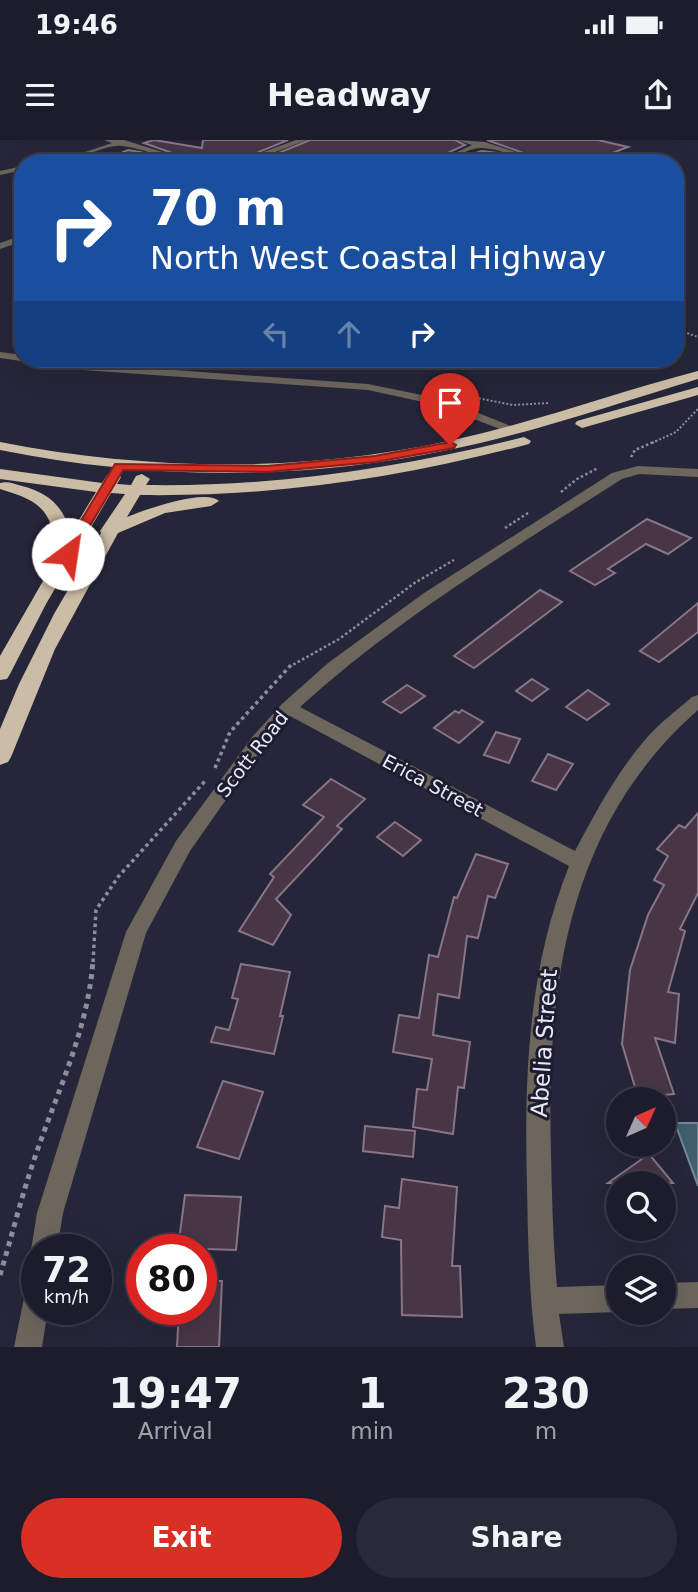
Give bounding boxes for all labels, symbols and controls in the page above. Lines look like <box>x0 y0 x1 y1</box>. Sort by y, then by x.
text: 19:46 <box>35 10 118 40</box>
icon: menu <box>21 76 59 114</box>
text: Headway <box>267 76 431 114</box>
icon: share <box>639 76 677 114</box>
text: 70 m <box>150 180 286 237</box>
icon: right <box>35 182 126 273</box>
text: North West Coastal Highway <box>150 239 606 277</box>
icon: left <box>257 315 295 353</box>
icon: ahead <box>330 315 368 353</box>
icon: right <box>403 315 441 353</box>
pin <box>420 373 480 445</box>
icon: arrive <box>431 384 469 422</box>
position arrow <box>31 517 105 591</box>
street label: Scott Road <box>212 707 292 801</box>
street label: Erica Street <box>379 749 487 821</box>
street label: Abelia Street <box>526 968 562 1118</box>
north arrow <box>606 1087 676 1157</box>
map controls <box>606 1087 676 1325</box>
button: search <box>606 1171 676 1241</box>
speed limit sign: 80 <box>126 1234 217 1325</box>
text: 72 <box>42 1250 91 1290</box>
button: layers <box>606 1255 676 1325</box>
text: km/h <box>44 1286 89 1307</box>
text: 19:47 <box>108 1369 242 1418</box>
text: 1 <box>357 1369 387 1418</box>
text: 230 <box>502 1369 590 1418</box>
text: Arrival <box>138 1418 213 1444</box>
text: min <box>350 1418 394 1444</box>
text: m <box>535 1418 557 1444</box>
button: Exit <box>21 1498 342 1578</box>
button: Share <box>356 1498 677 1578</box>

